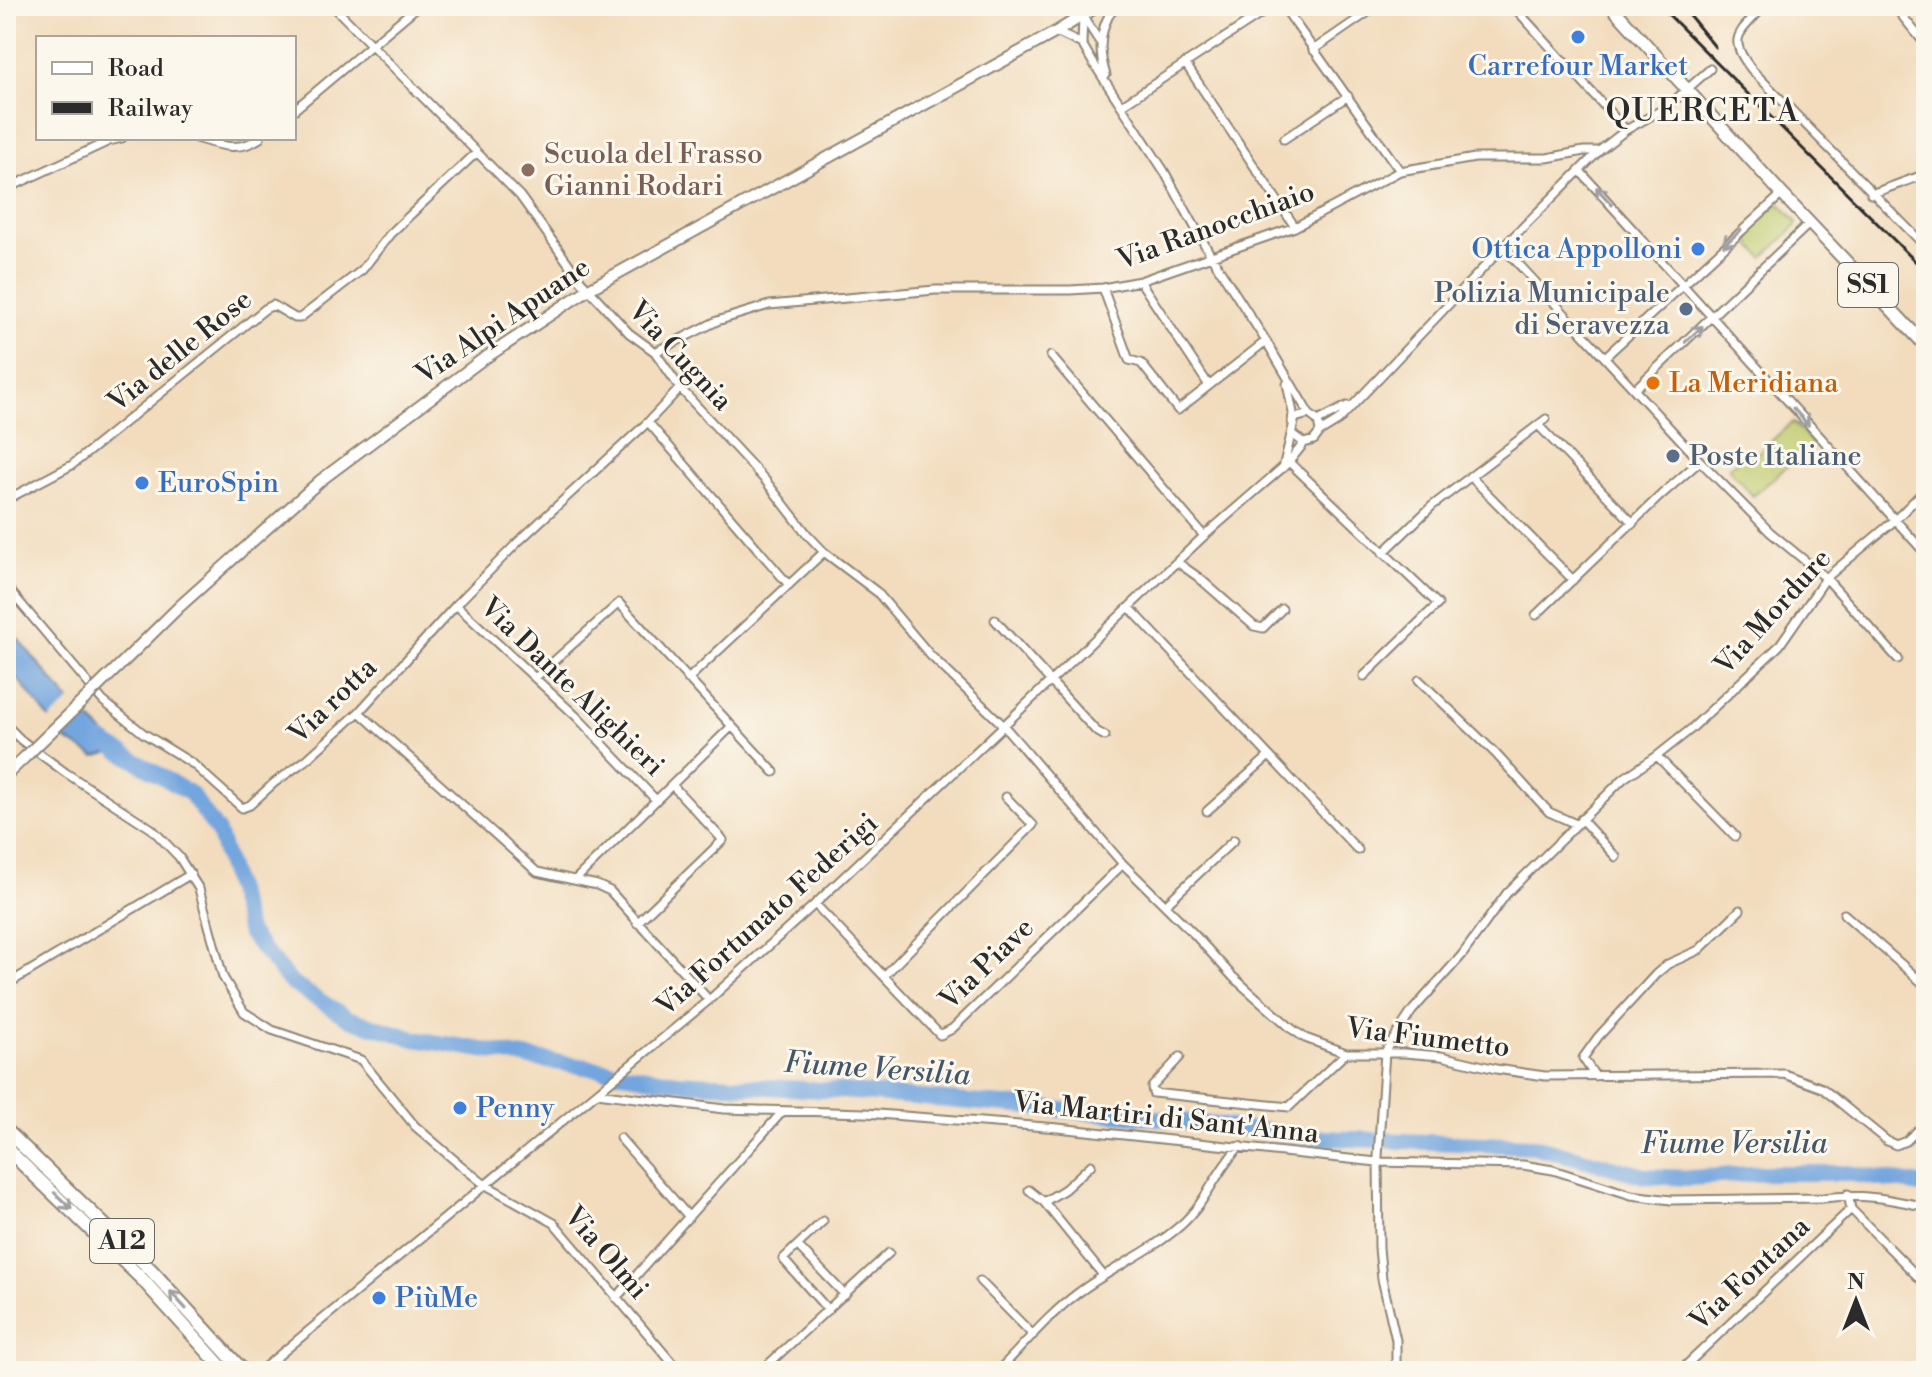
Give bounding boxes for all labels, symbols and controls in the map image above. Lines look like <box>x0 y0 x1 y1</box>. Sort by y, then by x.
marker: Carrefour Market <box>1569 28 1587 46</box>
legend <box>36 36 296 140</box>
place label: Carrefour Market <box>1468 49 1688 84</box>
text: Road <box>108 54 164 84</box>
district label: QUERCETA <box>1605 91 1801 131</box>
text: Railway <box>108 94 193 124</box>
place label: Scuola del Frasso Gianni Rodari <box>544 137 763 204</box>
marker: Scuola del Frasso Gianni Rodari <box>519 161 537 179</box>
street label: Via Ranocchiaio <box>1112 174 1319 278</box>
one-way arrow <box>1595 187 1613 207</box>
one-way arrow <box>1723 229 1743 247</box>
place label: Ottica Appolloni <box>1471 232 1682 267</box>
marker: Ottica Appolloni <box>1689 240 1707 258</box>
street label: Via Alpi Apuane <box>408 250 597 393</box>
road number: SS1 <box>1838 263 1898 307</box>
place label: Polizia Municipale di Seravezza <box>1434 276 1671 343</box>
street label: Via delle Rose <box>100 282 259 420</box>
street label: Via Cugnia <box>620 293 740 419</box>
marker: Polizia Municipale di Seravezza <box>1677 300 1695 318</box>
one-way arrow <box>1684 324 1704 343</box>
place label: La Meridiana <box>1669 366 1839 401</box>
marker: La Meridiana <box>1644 374 1662 392</box>
one-way arrow <box>1792 406 1810 426</box>
place label: Poste Italiane <box>1689 439 1862 474</box>
marker: Poste Italiane <box>1664 447 1682 465</box>
place label: EuroSpin <box>158 466 279 501</box>
marker: EuroSpin <box>133 474 151 492</box>
street label: Via Mordure <box>1707 542 1839 683</box>
street label: Via Dante Alighieri <box>472 589 672 784</box>
street label: Via rotta <box>281 650 385 752</box>
street label: Via Fortunato Federigi <box>648 806 885 1025</box>
street label: Via Piave <box>932 911 1041 1018</box>
street label: Via Fiumetto <box>1343 1010 1512 1065</box>
water label: Fiume Versilia <box>783 1044 972 1094</box>
street label: Via Martiri di Sant'Anna <box>1011 1084 1321 1152</box>
place label: Penny <box>476 1091 555 1126</box>
marker: Penny <box>451 1099 469 1117</box>
water label: Fiume Versilia <box>1641 1125 1828 1163</box>
one-way arrow <box>53 1191 72 1210</box>
street label: Via Olmi <box>556 1199 656 1307</box>
street label: Via Fontana <box>1682 1209 1818 1339</box>
road number: A12 <box>90 1219 154 1263</box>
north arrow <box>1816 1261 1896 1341</box>
text: N <box>1847 1269 1865 1296</box>
place label: PiùMe <box>395 1281 478 1316</box>
marker: PiùMe <box>370 1289 388 1307</box>
one-way arrow <box>170 1290 188 1310</box>

